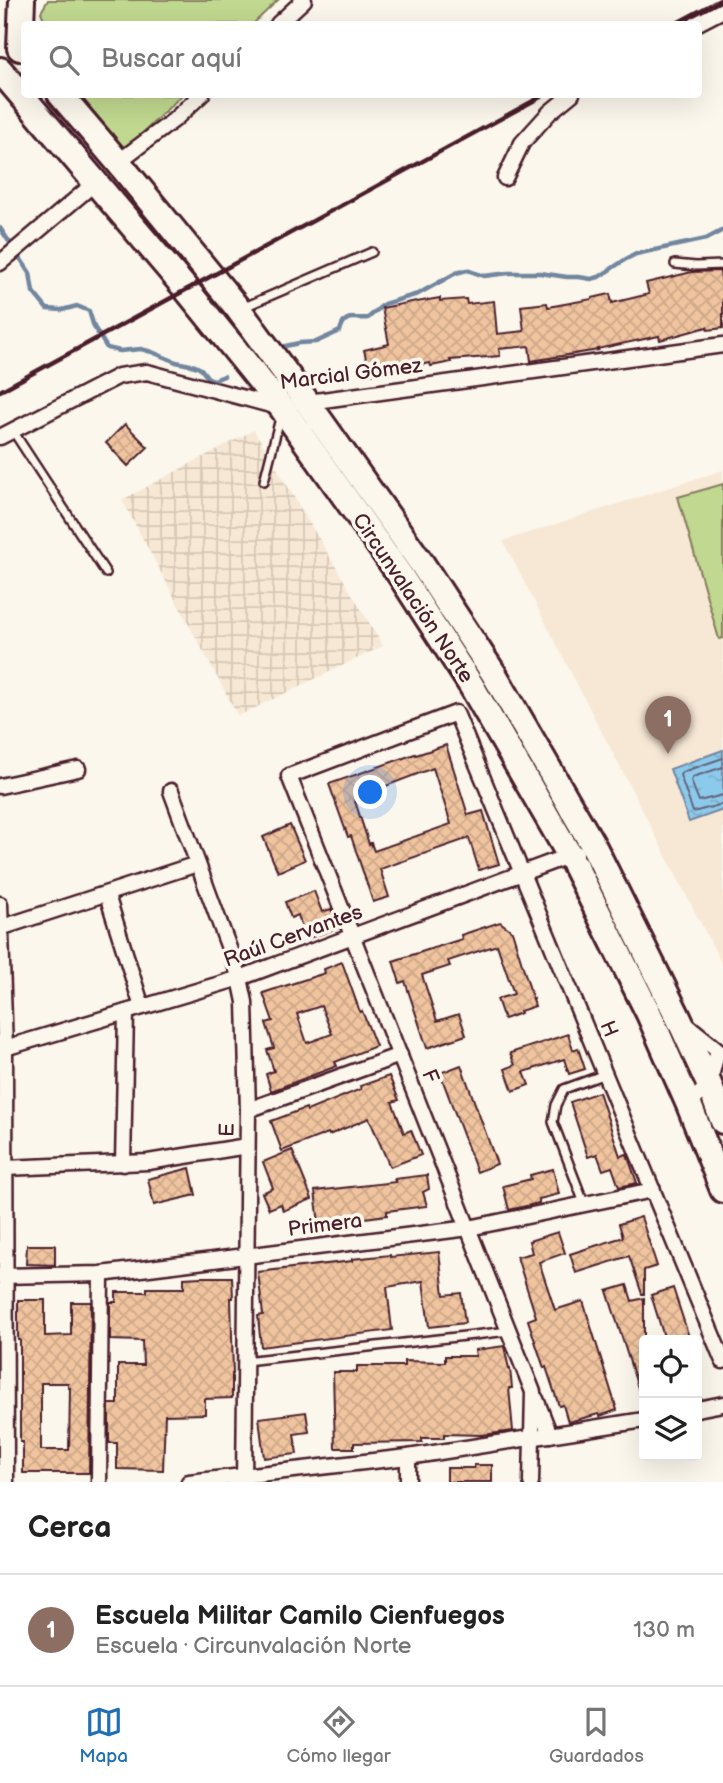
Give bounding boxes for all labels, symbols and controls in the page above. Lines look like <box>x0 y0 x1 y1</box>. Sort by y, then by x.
search box <box>21 21 702 98</box>
icon: search <box>45 41 83 79</box>
text: Buscar aquí <box>101 44 242 75</box>
street label: Marcial Gómez <box>278 353 424 395</box>
street label: Circunvalación Norte <box>347 508 479 688</box>
pin: 1 <box>645 696 691 754</box>
your location <box>353 775 387 809</box>
street label: Raúl Cervantes <box>220 899 366 973</box>
street label: H <box>595 1017 623 1041</box>
street label: F <box>416 1066 444 1087</box>
street label: E <box>214 1123 240 1137</box>
street label: Primera <box>286 1208 364 1242</box>
map controls <box>639 1335 702 1461</box>
button: locate <box>639 1335 702 1398</box>
button: layers <box>639 1398 702 1461</box>
text: Cerca <box>28 1510 111 1546</box>
text: Escuela Militar Camilo Cienfuegos <box>95 1601 505 1632</box>
text: 1 <box>46 1616 56 1644</box>
text: 130 m <box>633 1616 695 1644</box>
text: Escuela · Circunvalación Norte <box>95 1632 411 1660</box>
tab: Mapa <box>79 1703 128 1768</box>
tab: Cómo llegar <box>286 1703 391 1768</box>
tab: Guardados <box>549 1703 644 1768</box>

